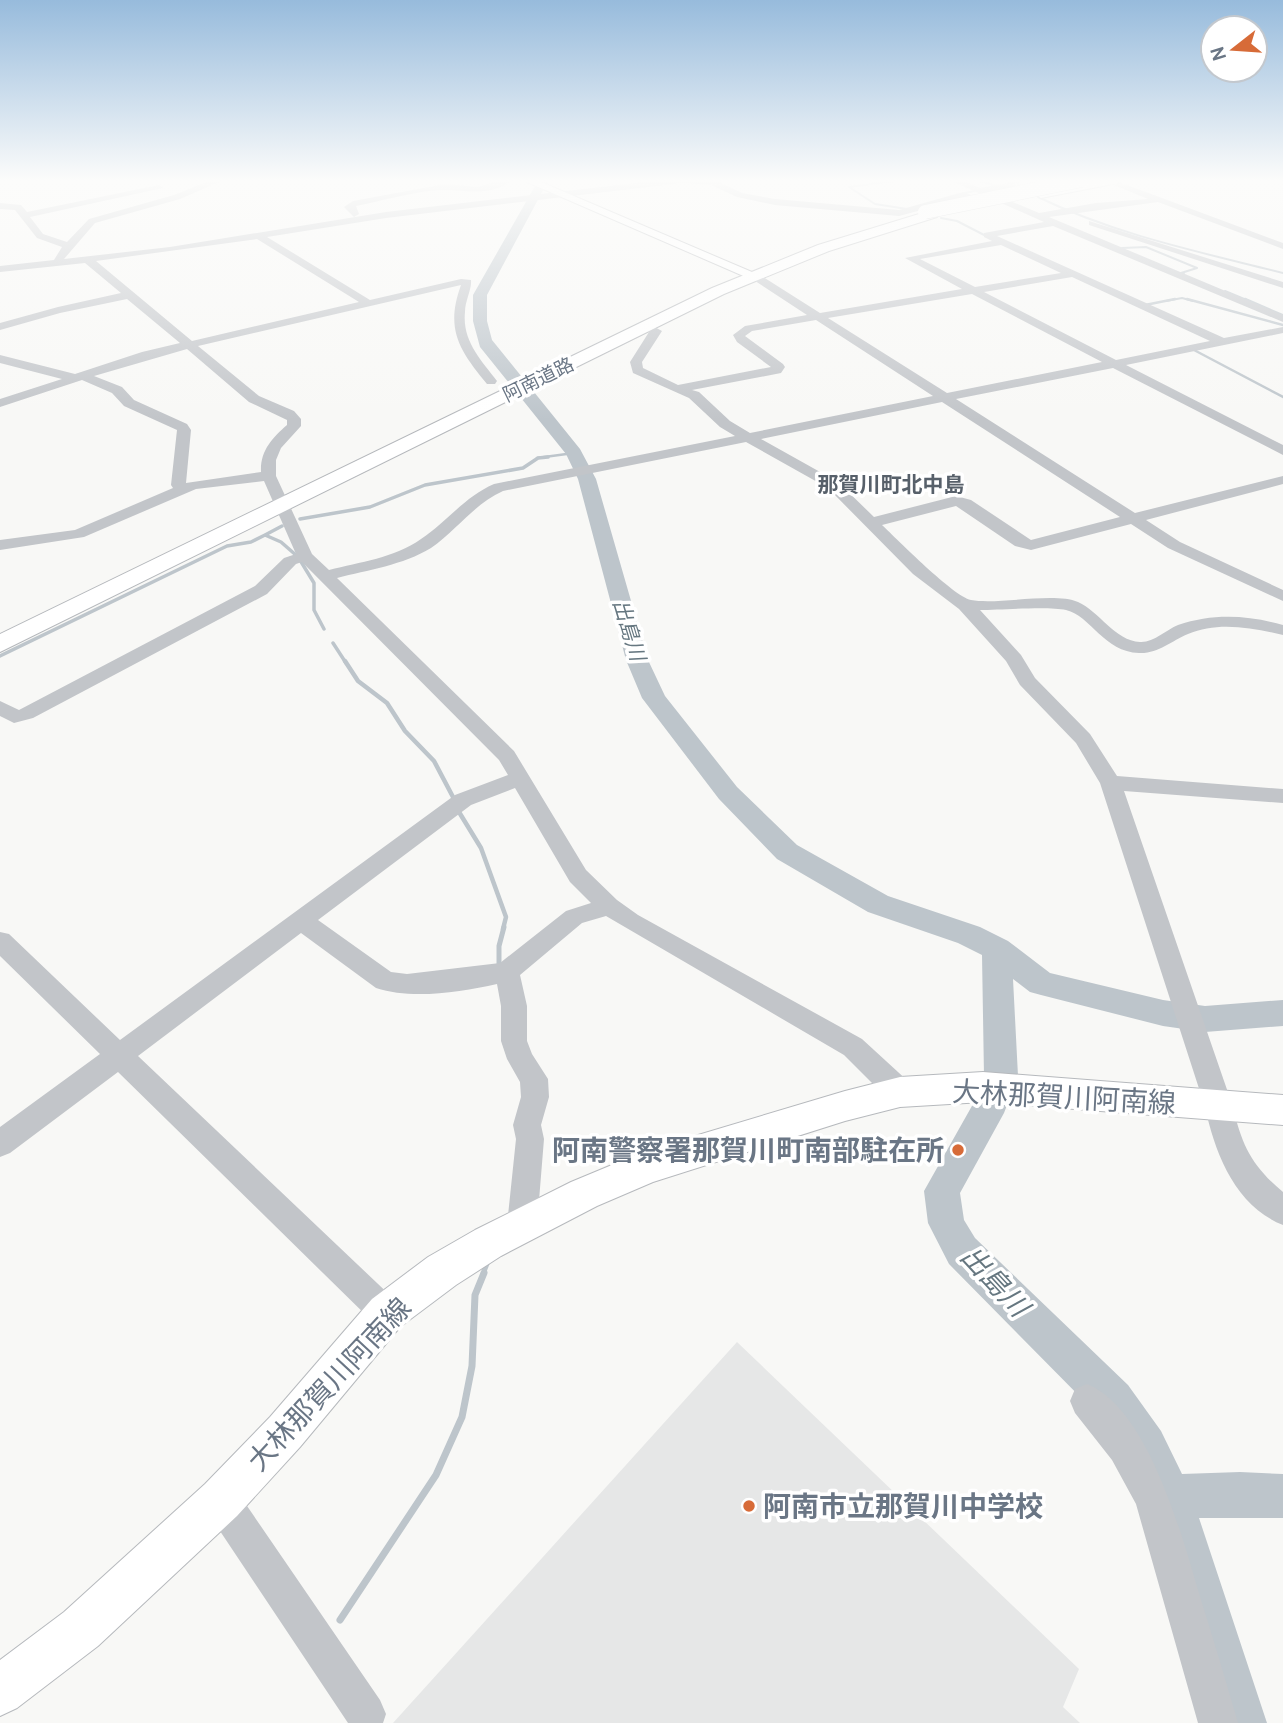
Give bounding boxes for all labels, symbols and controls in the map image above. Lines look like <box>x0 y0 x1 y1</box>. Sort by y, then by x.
north arrow <box>1199 14 1269 84</box>
text: N <box>1205 44 1231 64</box>
street label: 阿南道路 <box>499 352 577 406</box>
district label: 那賀川町北中島 <box>818 472 965 497</box>
water label: 出島川 <box>608 596 651 666</box>
street label: 大林那賀川阿南線 <box>951 1074 1177 1120</box>
place label: 阿南警察署那賀川町南部駐在所 <box>552 1133 944 1167</box>
marker: 阿南警察署那賀川町南部駐在所 <box>950 1142 966 1158</box>
water label: 出島川 <box>954 1239 1038 1325</box>
street label: 大林那賀川阿南線 <box>240 1290 418 1478</box>
place label: 阿南市立那賀川中学校 <box>763 1489 1043 1523</box>
marker: 阿南市立那賀川中学校 <box>741 1498 757 1514</box>

